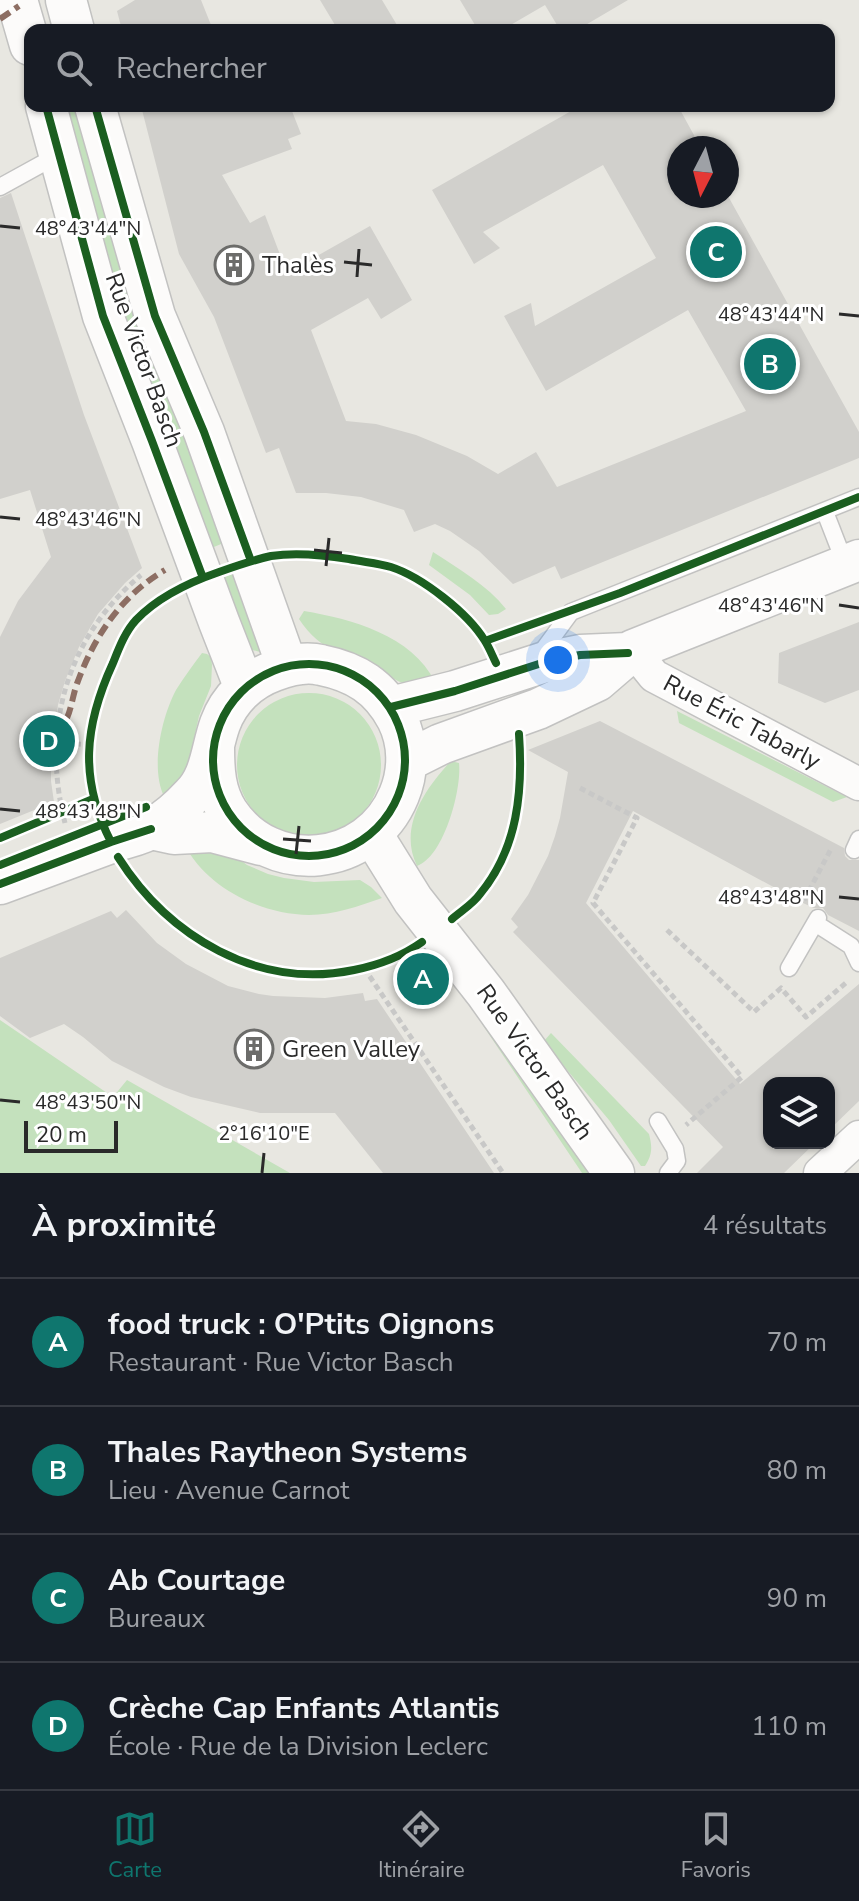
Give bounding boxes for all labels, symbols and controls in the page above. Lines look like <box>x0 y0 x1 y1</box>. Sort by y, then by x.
search box <box>24 24 835 112</box>
icon: search <box>52 46 96 90</box>
text: Rechercher <box>116 48 267 89</box>
north arrow <box>667 136 739 208</box>
text: 48°43'44"N <box>35 215 141 242</box>
pin: C <box>690 222 742 282</box>
building icon: Thalès <box>213 244 255 286</box>
place label: Thalès <box>262 249 334 281</box>
street label: Rue Victor Basch <box>98 268 190 452</box>
text: 48°43'44"N <box>718 301 824 328</box>
pin: B <box>744 334 796 394</box>
text: 48°43'46"N <box>35 506 141 533</box>
text: 48°43'46"N <box>718 592 824 619</box>
your location <box>538 640 578 680</box>
street label: Rue Éric Tabarly <box>658 667 827 777</box>
pin: D <box>23 711 75 771</box>
text: 48°43'48"N <box>35 798 141 825</box>
text: 48°43'48"N <box>718 884 824 911</box>
pin: A <box>397 949 449 1009</box>
street label: Rue Victor Basch <box>469 978 601 1146</box>
building icon: Green Valley <box>233 1028 275 1070</box>
place label: Green Valley <box>282 1033 421 1065</box>
map controls <box>763 1077 835 1149</box>
button: layers <box>763 1077 835 1149</box>
text: 48°43'50"N <box>35 1089 141 1116</box>
scale bar <box>24 1117 118 1153</box>
text: 20 m <box>36 1120 87 1150</box>
text: 2°16'10"E <box>218 1120 310 1147</box>
text: À proximité <box>32 1202 216 1248</box>
text: 4 résultats <box>703 1208 827 1243</box>
text: food truck : O'Ptits Oignons <box>108 1304 494 1345</box>
text: A <box>48 1325 68 1360</box>
text: 70 m <box>767 1325 827 1360</box>
text: Restaurant · Rue Victor Basch <box>108 1345 453 1380</box>
text: Thales Raytheon Systems <box>108 1432 467 1473</box>
text: B <box>49 1453 67 1488</box>
text: 80 m <box>767 1453 827 1488</box>
text: Lieu · Avenue Carnot <box>108 1473 349 1508</box>
text: Ab Courtage <box>108 1560 285 1601</box>
text: C <box>49 1581 67 1616</box>
text: 90 m <box>767 1581 827 1616</box>
text: Bureaux <box>108 1601 205 1636</box>
text: Crèche Cap Enfants Atlantis <box>108 1688 500 1729</box>
text: D <box>48 1709 68 1744</box>
text: 110 m <box>751 1709 827 1744</box>
text: École · Rue de la Division Leclerc <box>108 1729 488 1764</box>
tab: Carte <box>108 1807 162 1885</box>
tab: Itinéraire <box>378 1807 465 1885</box>
tab: Favoris <box>681 1807 751 1885</box>

